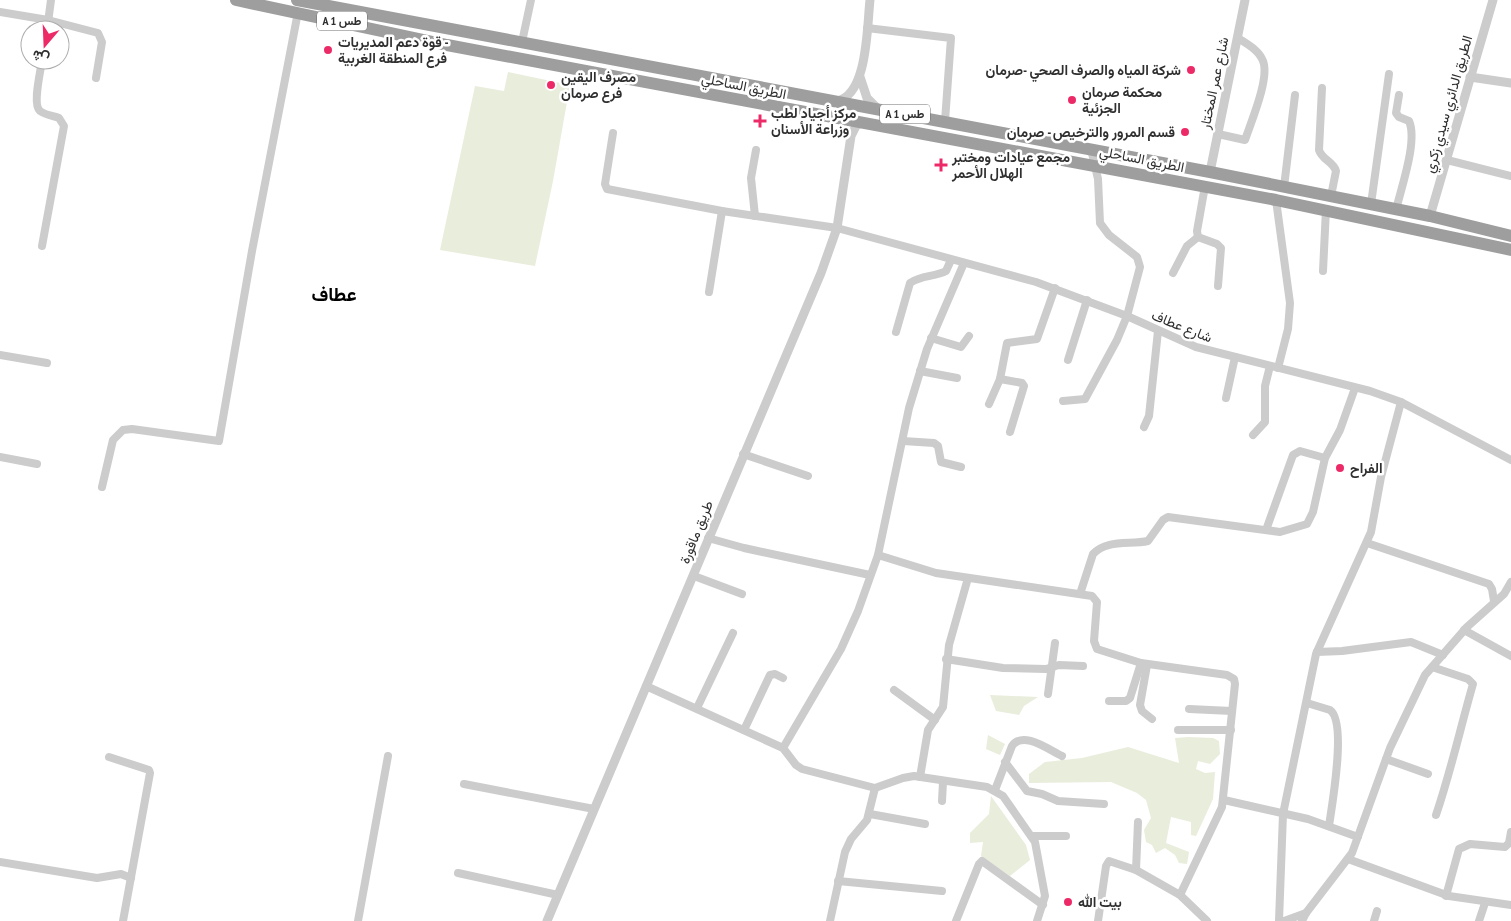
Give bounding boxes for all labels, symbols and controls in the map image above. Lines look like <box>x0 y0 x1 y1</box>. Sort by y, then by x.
road number: A 1 طس <box>317 12 367 30</box>
north arrow <box>20 20 70 70</box>
place label: قوة دعم المديريات - فرع المنطقة الغربية <box>338 33 449 68</box>
street label: الطريق الدائري سيدي زكري <box>1420 33 1479 176</box>
street label: شارع عمر المختار <box>1195 35 1234 132</box>
marker: قوة دعم المديريات - فرع المنطقة الغربية <box>322 44 334 56</box>
text: ش <box>30 46 52 69</box>
place label: شركة المياه والصرف الصحي -صرمان <box>986 61 1181 82</box>
marker: شركة المياه والصرف الصحي -صرمان <box>1185 64 1197 76</box>
place label: مصرف اليقين فرع صرمان <box>561 68 637 103</box>
street label: الطريق الساحلي <box>700 69 788 106</box>
marker: مصرف اليقين فرع صرمان <box>545 79 557 91</box>
place label: محكمة صرمان الجزئية <box>1082 83 1163 117</box>
marker: محكمة صرمان الجزئية <box>1066 94 1078 106</box>
place label: مركز أجياد لطب وزراعة الأسنان <box>771 104 857 138</box>
road number: A 1 طس <box>880 105 930 124</box>
marker: مركز أجياد لطب وزراعة الأسنان <box>753 114 767 128</box>
place label: قسم المرور والترخيص - صرمان <box>1007 123 1175 141</box>
marker: قسم المرور والترخيص - صرمان <box>1179 126 1191 138</box>
street label: الطريق الساحلي <box>1098 142 1186 179</box>
place label: مجمع عيادات ومختبر الهلال الأحمر <box>951 148 1070 182</box>
marker: مجمع عيادات ومختبر الهلال الأحمر <box>934 158 948 172</box>
district label: عطاف <box>312 282 357 306</box>
street label: شارع عطاف <box>1148 306 1215 348</box>
place label: الفراح <box>1350 459 1383 478</box>
marker: الفراح <box>1334 462 1346 474</box>
street label: طريق ماقورة <box>675 498 717 566</box>
place label: بيت الله <box>1078 893 1122 911</box>
marker: بيت الله <box>1062 896 1074 908</box>

